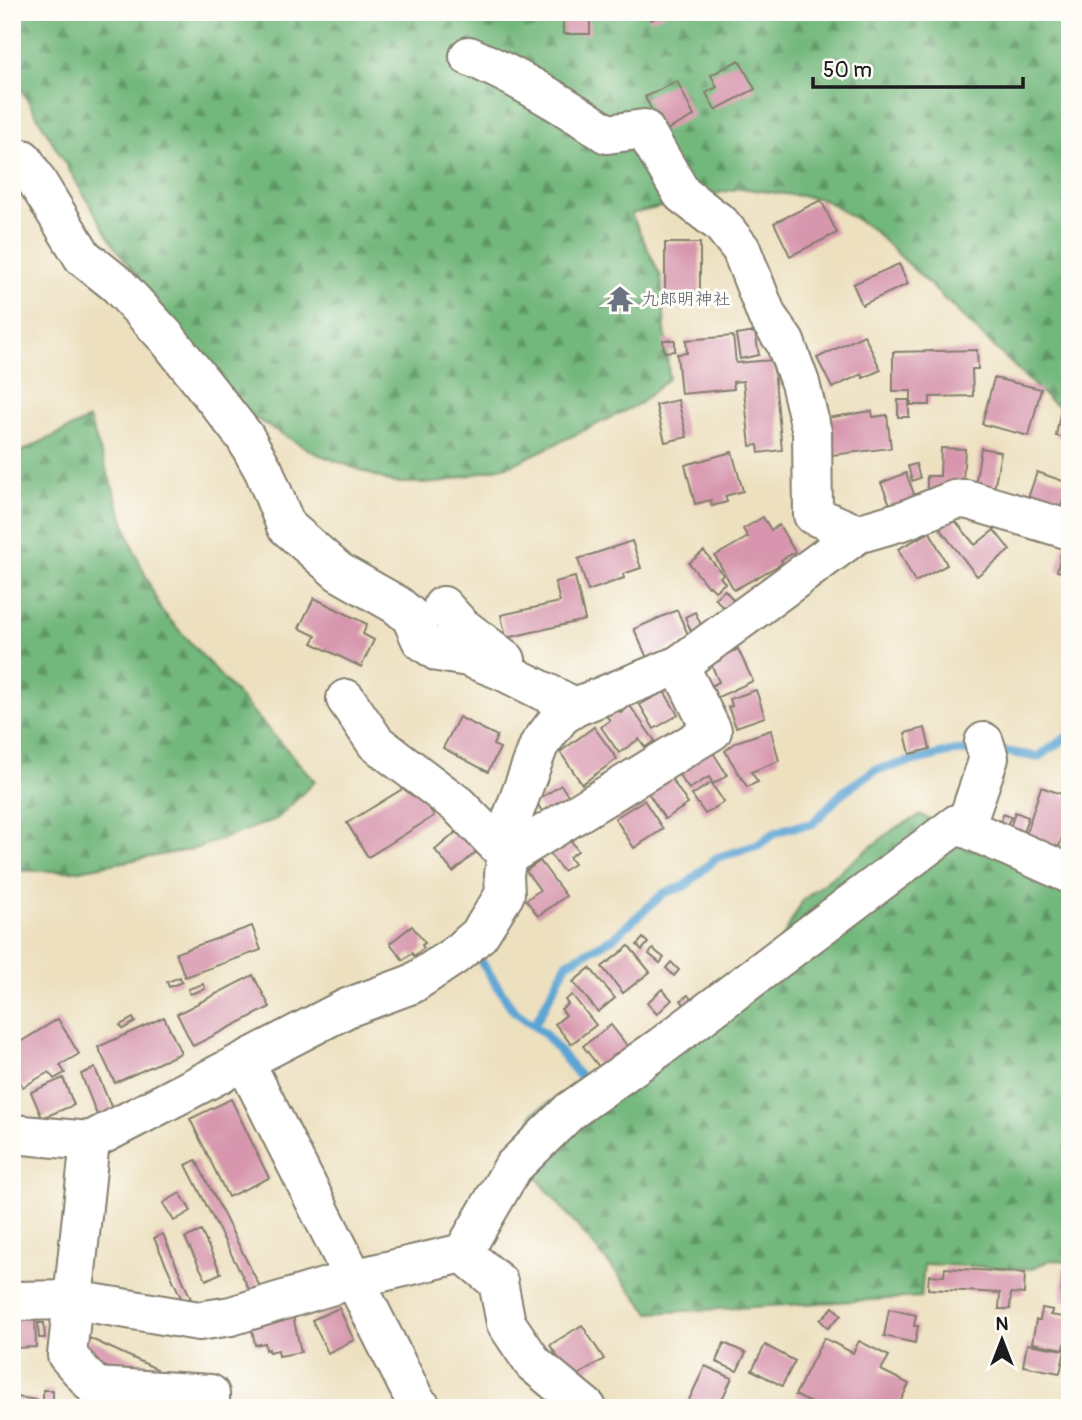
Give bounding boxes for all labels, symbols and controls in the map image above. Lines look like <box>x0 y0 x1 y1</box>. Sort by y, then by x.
scale bar <box>813 46 1023 90</box>
text: 50 m <box>823 57 872 84</box>
temple icon: 九郎明神社 <box>605 284 635 314</box>
place label: 九郎明神社 <box>641 288 731 311</box>
north arrow <box>967 1304 1036 1374</box>
text: N <box>996 1312 1009 1336</box>

